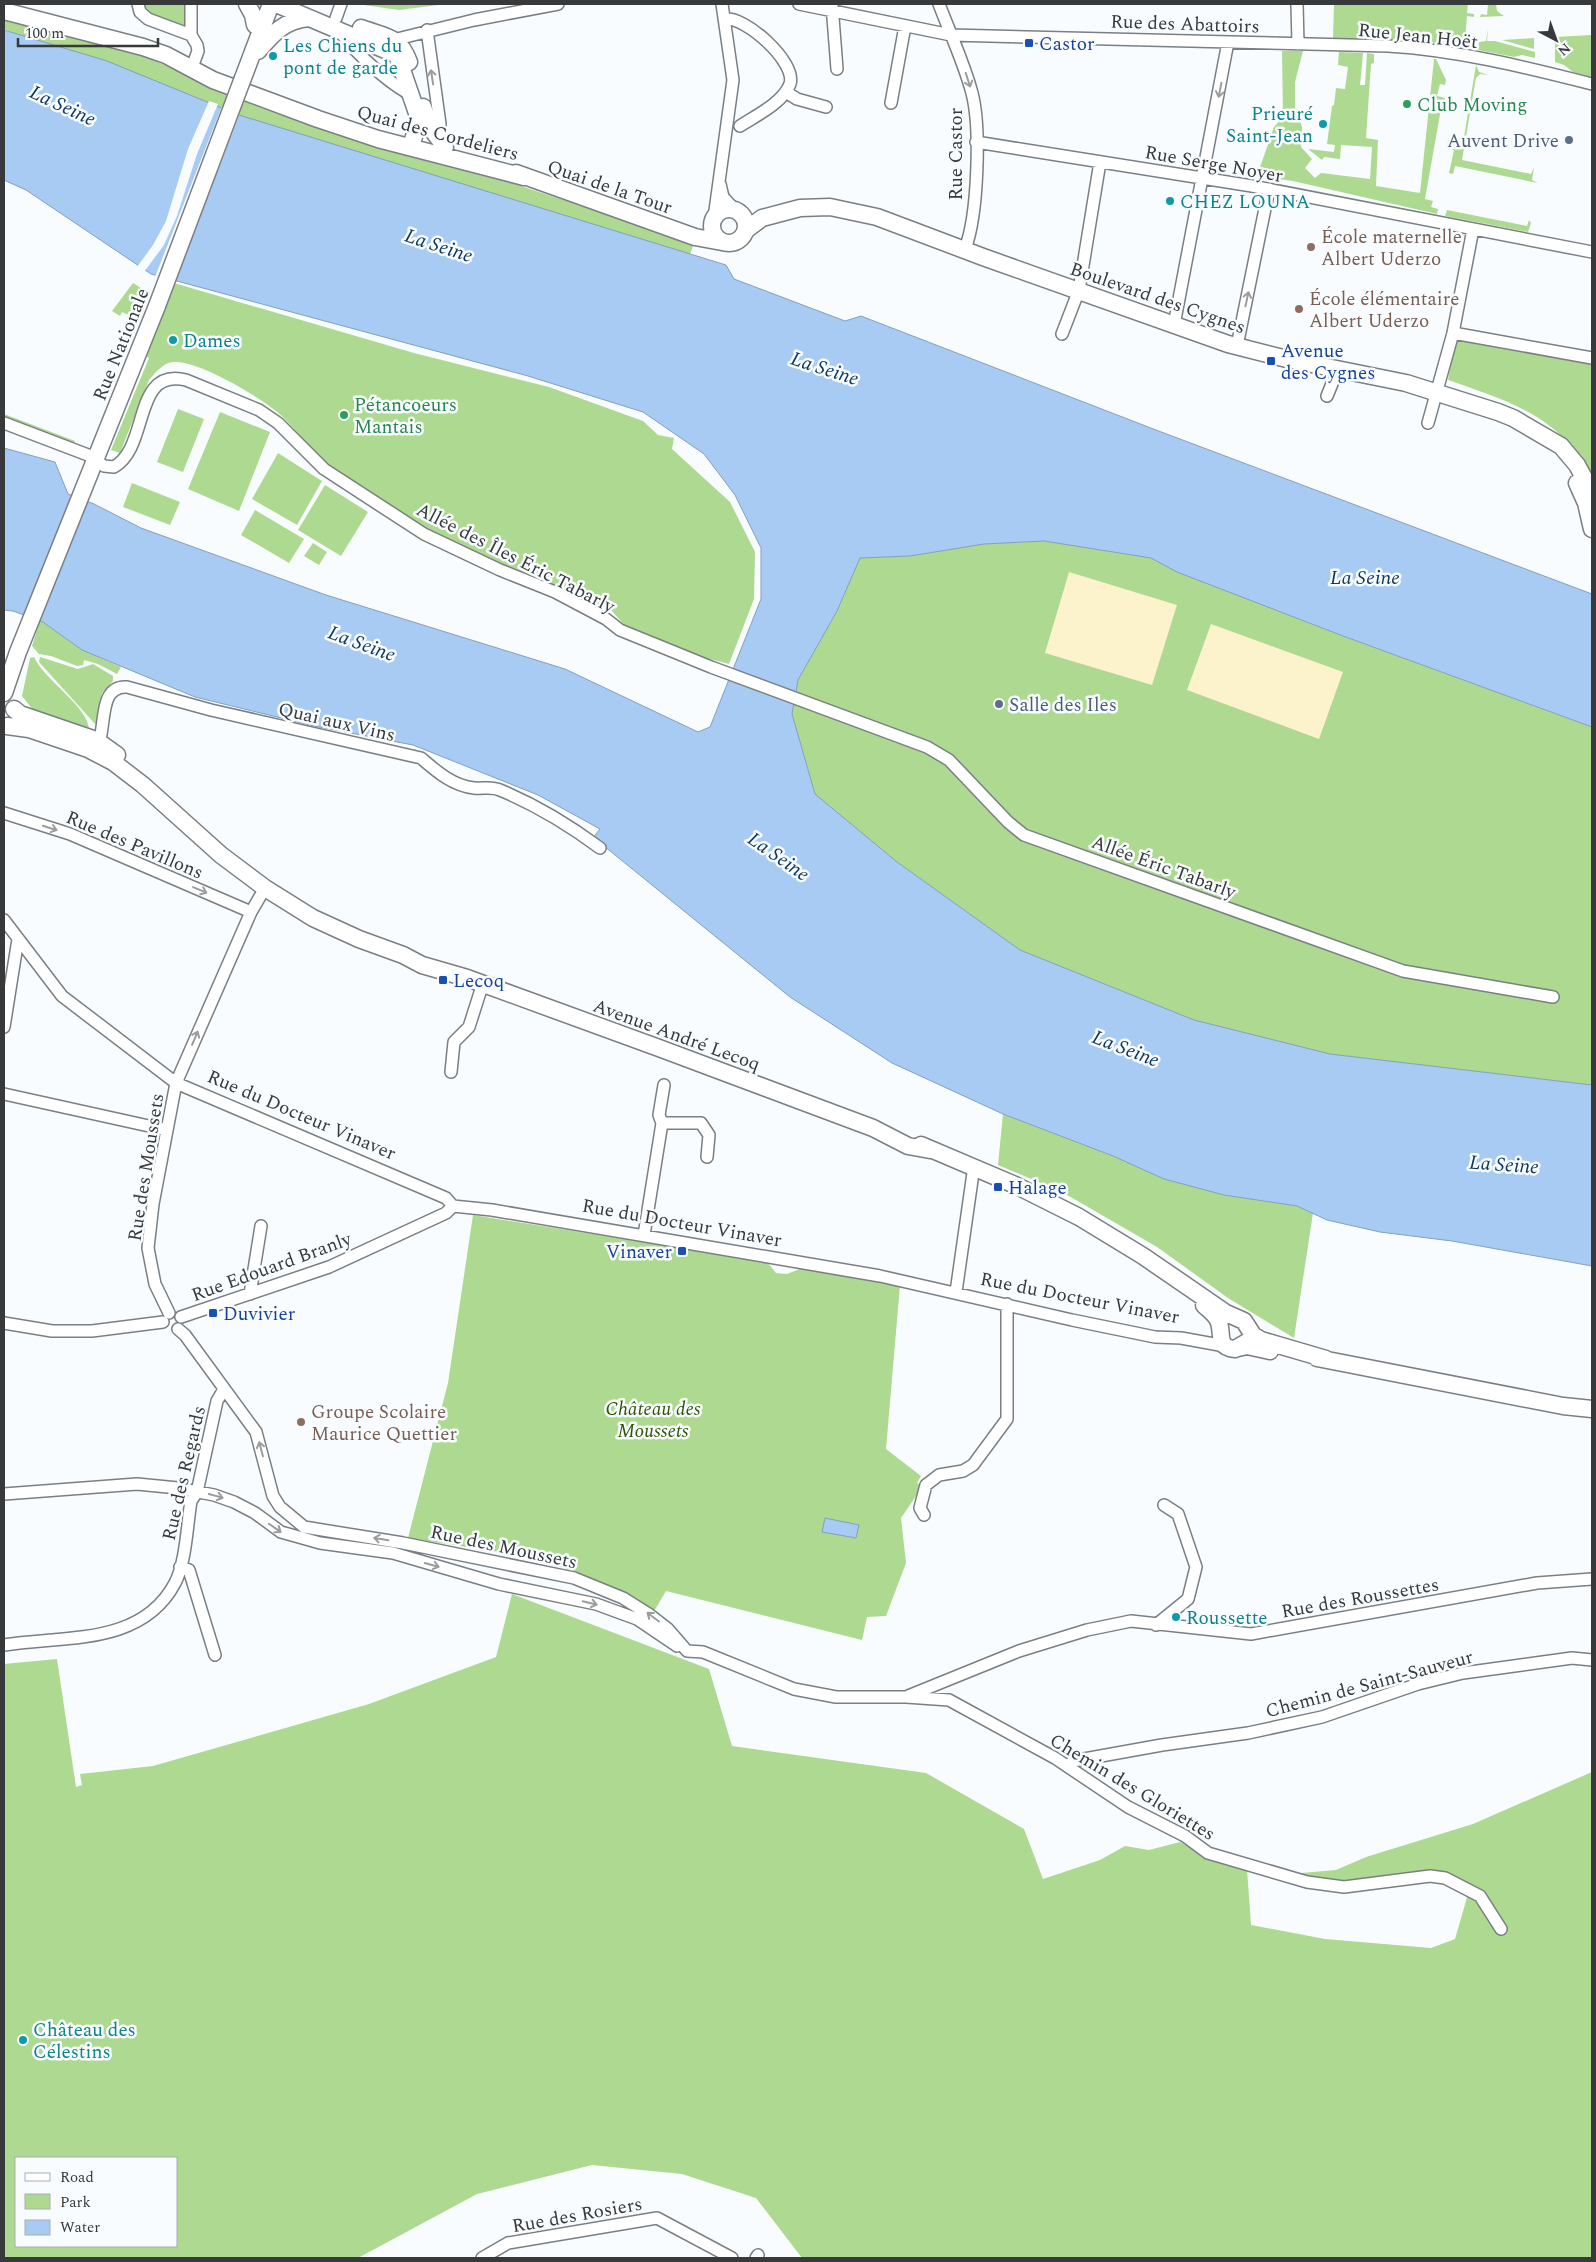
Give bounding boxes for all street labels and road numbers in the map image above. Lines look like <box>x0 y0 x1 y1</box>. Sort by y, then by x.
street label: Rue des Abattoirs <box>1110 7 1260 42</box>
street label: Rue Jean Hoët <box>1357 16 1479 57</box>
street label: Quai des Cordeliers <box>353 98 522 169</box>
street label: Rue Castor <box>942 107 971 200</box>
street label: Rue Serge Noyer <box>1142 138 1286 191</box>
street label: Quai de la Tour <box>543 152 676 223</box>
street label: Boulevard des Cygnes <box>1066 255 1249 342</box>
street label: Rue Nationale <box>86 284 157 405</box>
street label: Allée des Îles Éric Tabarly <box>411 496 620 621</box>
street label: Quai aux Vins <box>275 695 398 750</box>
street label: Rue des Pavillons <box>61 803 208 887</box>
street label: Allée Éric Tabarly <box>1087 828 1241 907</box>
street label: Avenue André Lecoq <box>589 992 764 1079</box>
street label: Rue du Docteur Vinaver <box>203 1062 401 1168</box>
street label: Rue des Moussets <box>120 1091 172 1243</box>
street label: Rue du Docteur Vinaver <box>580 1193 784 1251</box>
street label: Rue Edouard Branly <box>187 1225 357 1310</box>
street label: Rue du Docteur Vinaver <box>978 1265 1182 1332</box>
street label: Rue des Regards <box>155 1403 214 1544</box>
street label: Rue des Moussets <box>428 1518 580 1577</box>
street label: Rue des Roussettes <box>1279 1570 1441 1627</box>
street label: Chemin de Saint-Sauveur <box>1262 1643 1477 1726</box>
street label: Chemin des Gloriettes <box>1044 1726 1221 1848</box>
street label: Rue des Rosiers <box>510 2190 645 2241</box>

